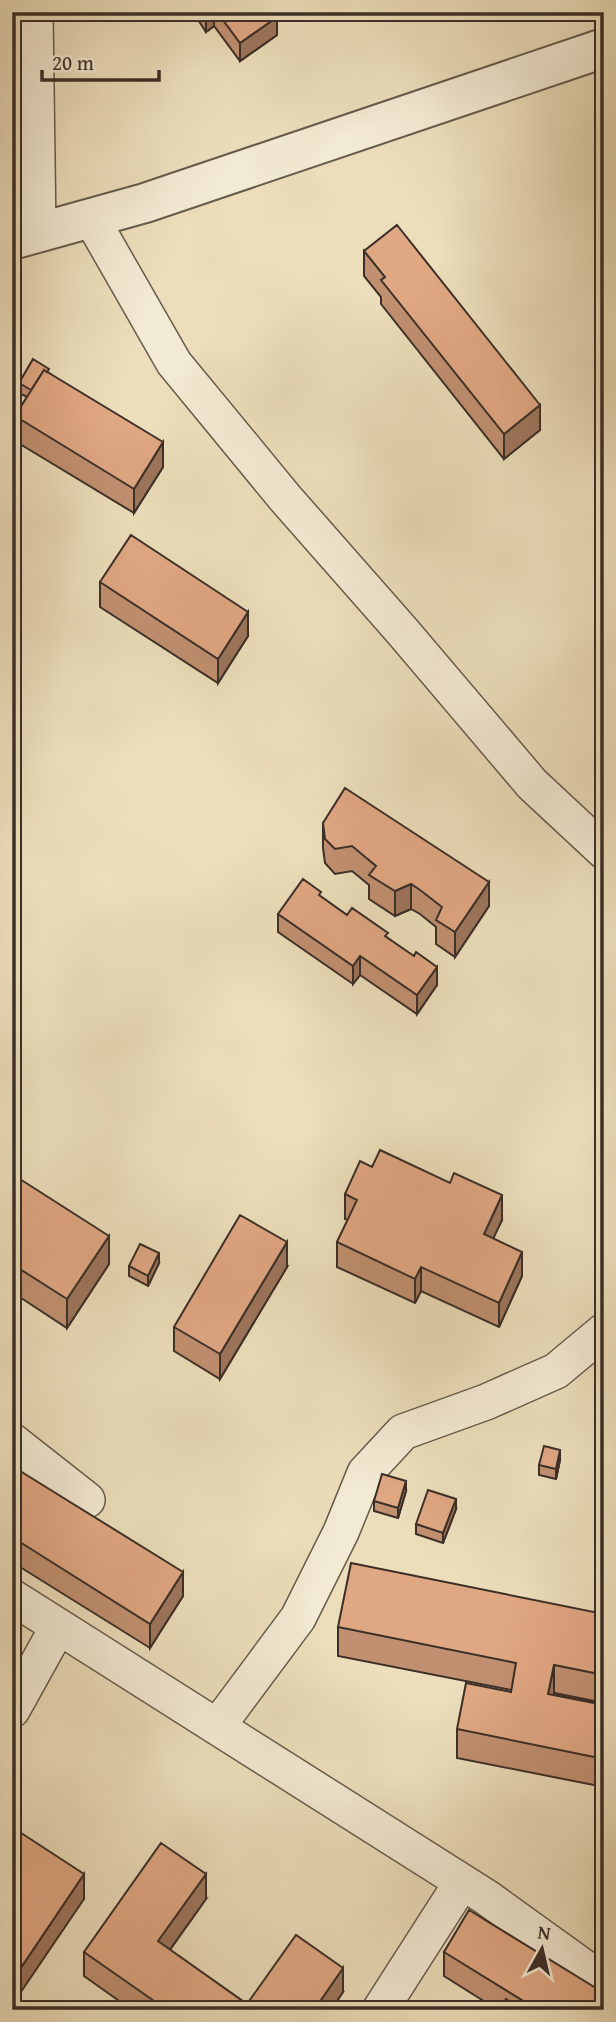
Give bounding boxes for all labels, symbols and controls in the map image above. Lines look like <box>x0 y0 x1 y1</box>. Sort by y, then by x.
scale bar <box>42 38 159 82</box>
text: 20 m <box>52 47 94 78</box>
north arrow <box>508 1913 578 1983</box>
text: N <box>536 1917 553 1947</box>

